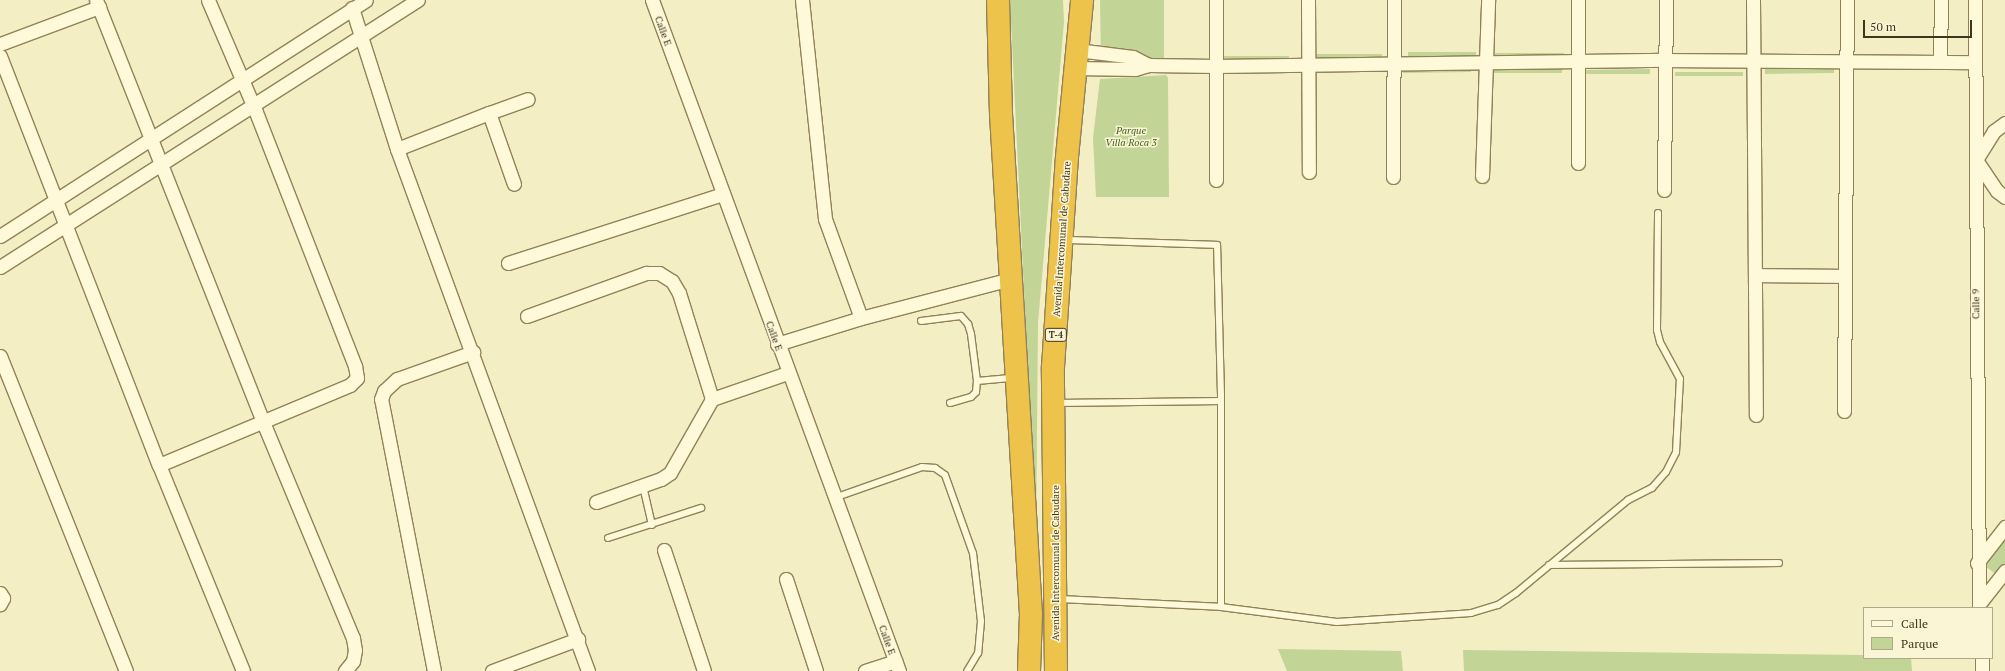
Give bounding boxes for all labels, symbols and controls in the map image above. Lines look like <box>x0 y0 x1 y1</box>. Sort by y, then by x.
scale bar <box>1865 12 1974 38</box>
street label: Calle E <box>652 14 674 48</box>
text: 50 m <box>1870 19 1896 34</box>
park label: Parque Villa Roca 3 <box>1105 124 1157 148</box>
street label: Avenida Intercomunal de Cabudare <box>1051 161 1073 317</box>
street label: Calle 9 <box>1970 289 1982 319</box>
street label: Calle E <box>763 319 785 353</box>
road number: T-4 <box>1044 328 1068 342</box>
street label: Avenida Intercomunal de Cabudare <box>1050 485 1062 641</box>
legend <box>1863 607 1993 659</box>
text: Calle <box>1901 616 1928 631</box>
street label: Calle E <box>876 623 898 657</box>
text: Parque <box>1901 636 1938 651</box>

